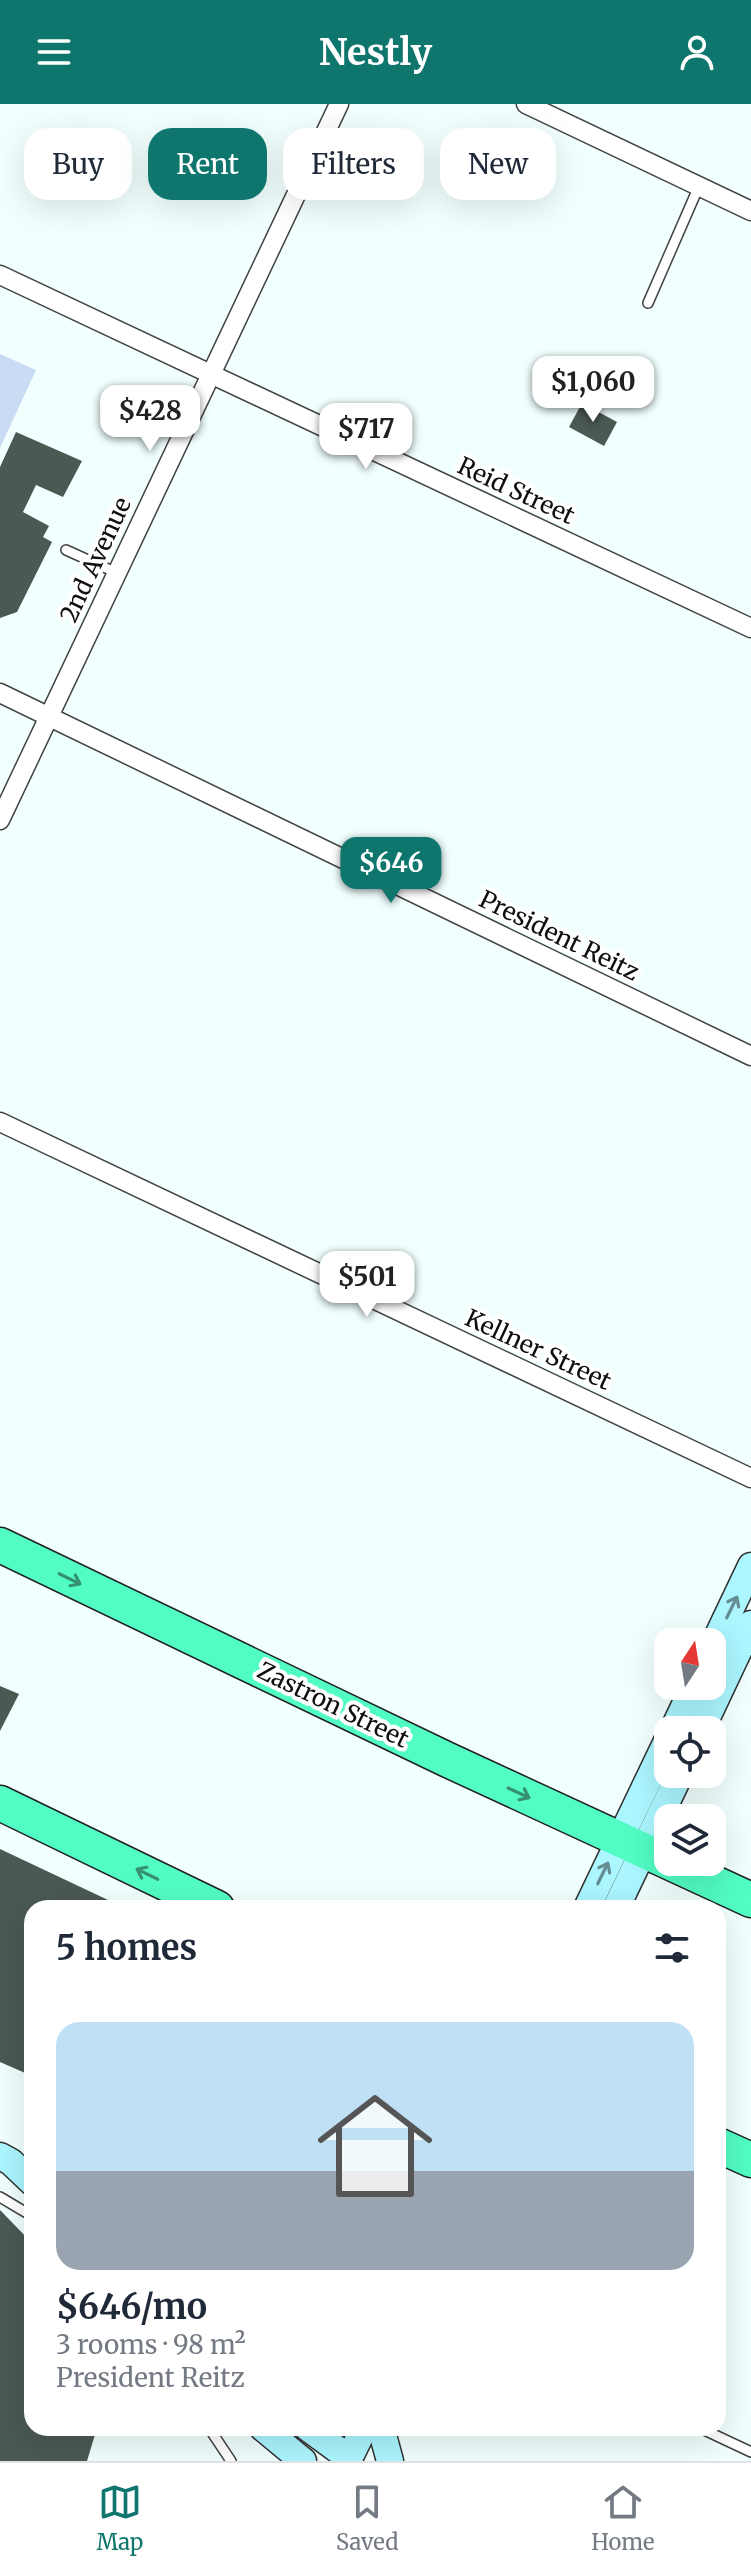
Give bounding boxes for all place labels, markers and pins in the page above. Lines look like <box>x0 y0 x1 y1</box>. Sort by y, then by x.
pin: $1,060 <box>528 356 658 424</box>
pin: $428 <box>103 385 197 453</box>
pin: $717 <box>319 403 413 471</box>
pin: $646 <box>344 837 438 905</box>
pin: $501 <box>320 1251 414 1319</box>

